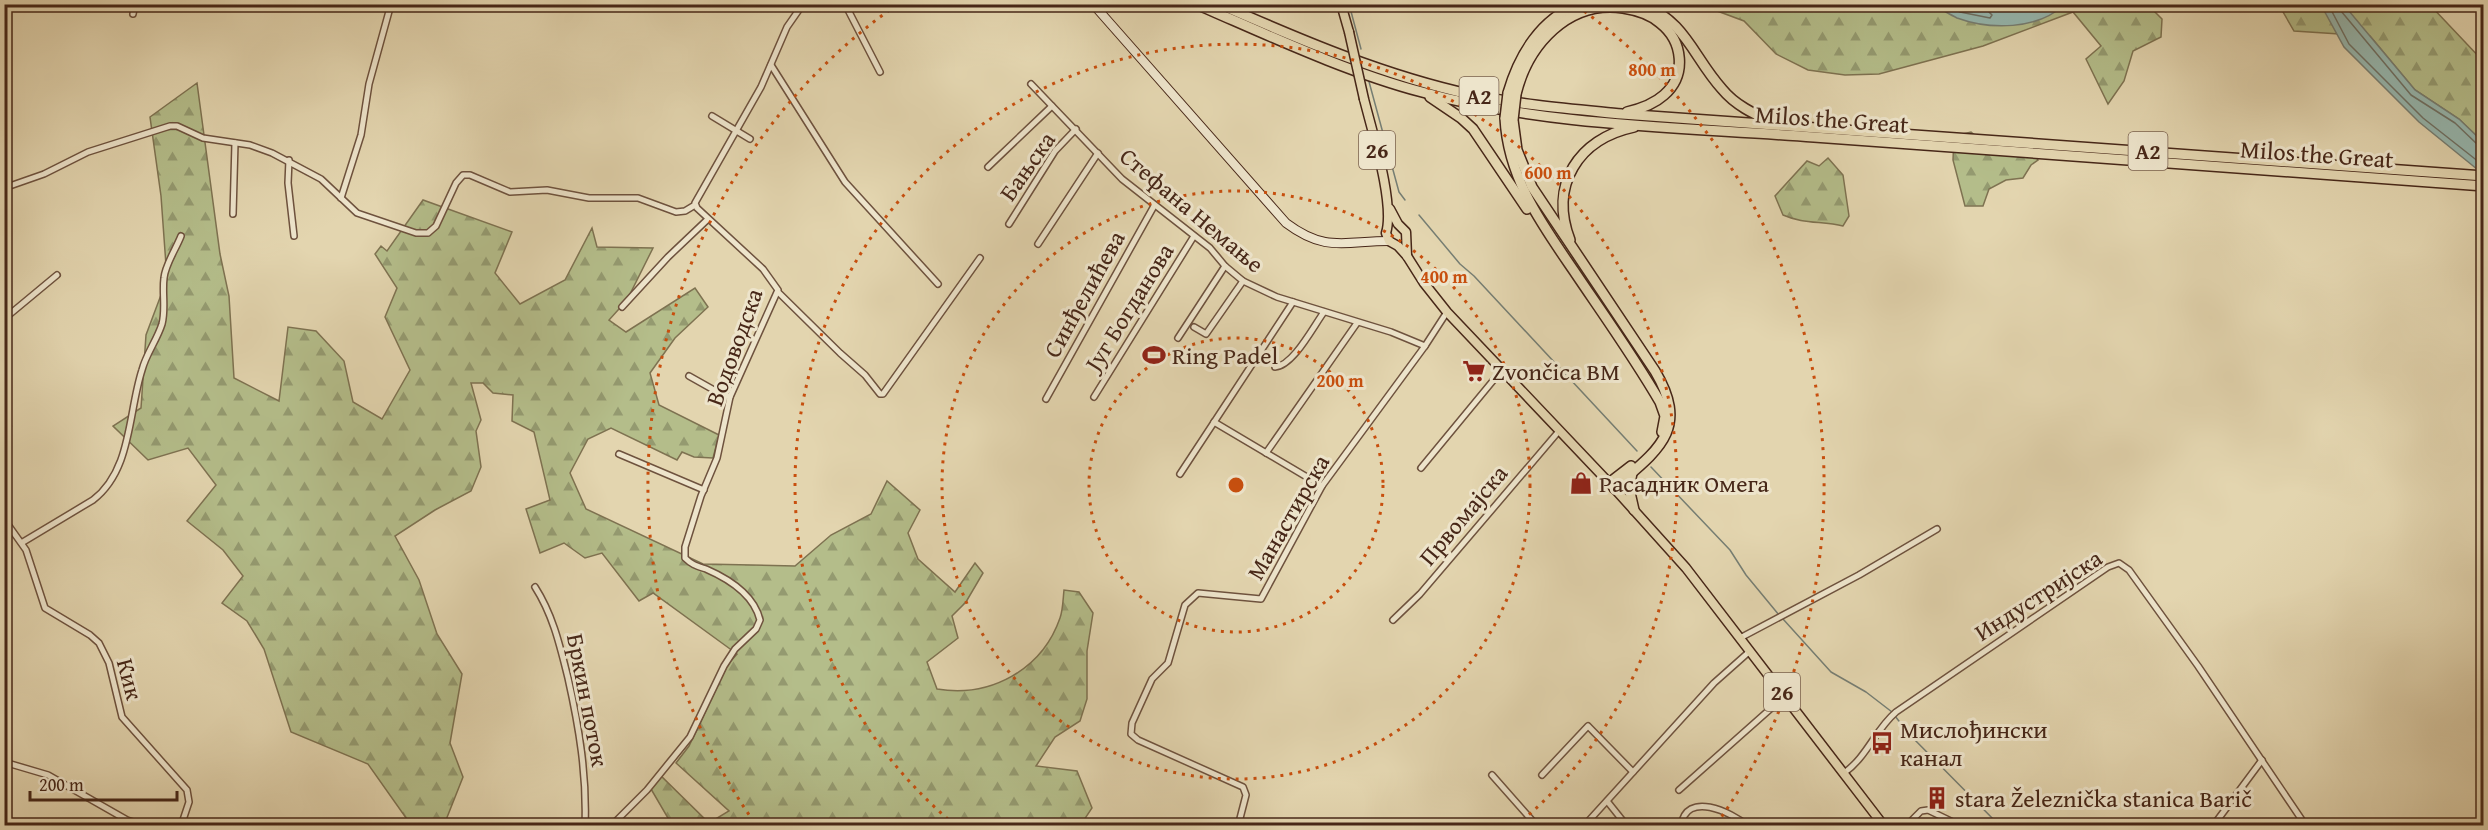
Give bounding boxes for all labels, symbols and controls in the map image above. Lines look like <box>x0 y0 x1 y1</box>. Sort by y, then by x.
text: 800 m <box>1628 56 1676 83</box>
road number: A2 <box>1460 77 1498 115</box>
street label: Milos the Great <box>1754 96 1910 142</box>
street label: Бањска <box>990 124 1064 208</box>
road number: 26 <box>1359 131 1395 169</box>
street label: Milos the Great <box>2239 131 2395 177</box>
road number: A2 <box>2128 132 2168 170</box>
street label: Стефана Немање <box>1112 139 1272 281</box>
text: 600 m <box>1524 159 1572 186</box>
street label: Синђелићева <box>1035 224 1134 364</box>
street label: Југ Богданова <box>1074 236 1183 380</box>
text: 400 m <box>1420 263 1468 290</box>
street label: Водоводска <box>697 283 772 411</box>
place label: Ring Padel <box>1172 338 1279 373</box>
sports icon: Ring Padel <box>1141 342 1167 368</box>
place label: Zvončica BM <box>1492 354 1620 389</box>
supermarket icon: Zvončica BM <box>1461 358 1487 384</box>
text: 200 m <box>1316 367 1364 394</box>
street label: Манастирска <box>1238 447 1338 586</box>
street label: Првомајска <box>1410 457 1516 573</box>
place label: Расадник Омега <box>1599 466 1770 501</box>
shop icon: Расадник Омега <box>1568 470 1594 496</box>
centre of rings <box>1226 475 1246 495</box>
street label: Индустријска <box>1967 540 2109 649</box>
street label: Бркин поток <box>558 631 618 770</box>
street label: Кик <box>108 654 152 704</box>
road number: 26 <box>1764 673 1800 711</box>
place label: Мислођински канал <box>1900 712 2048 775</box>
bus stop icon: Мислођински канал <box>1869 730 1895 756</box>
scale bar <box>30 764 177 802</box>
text: 200 m <box>39 771 84 798</box>
place label: stara Železnička stanica Barič <box>1955 781 2252 816</box>
building icon: stara Železnička stanica Barič <box>1924 785 1950 811</box>

